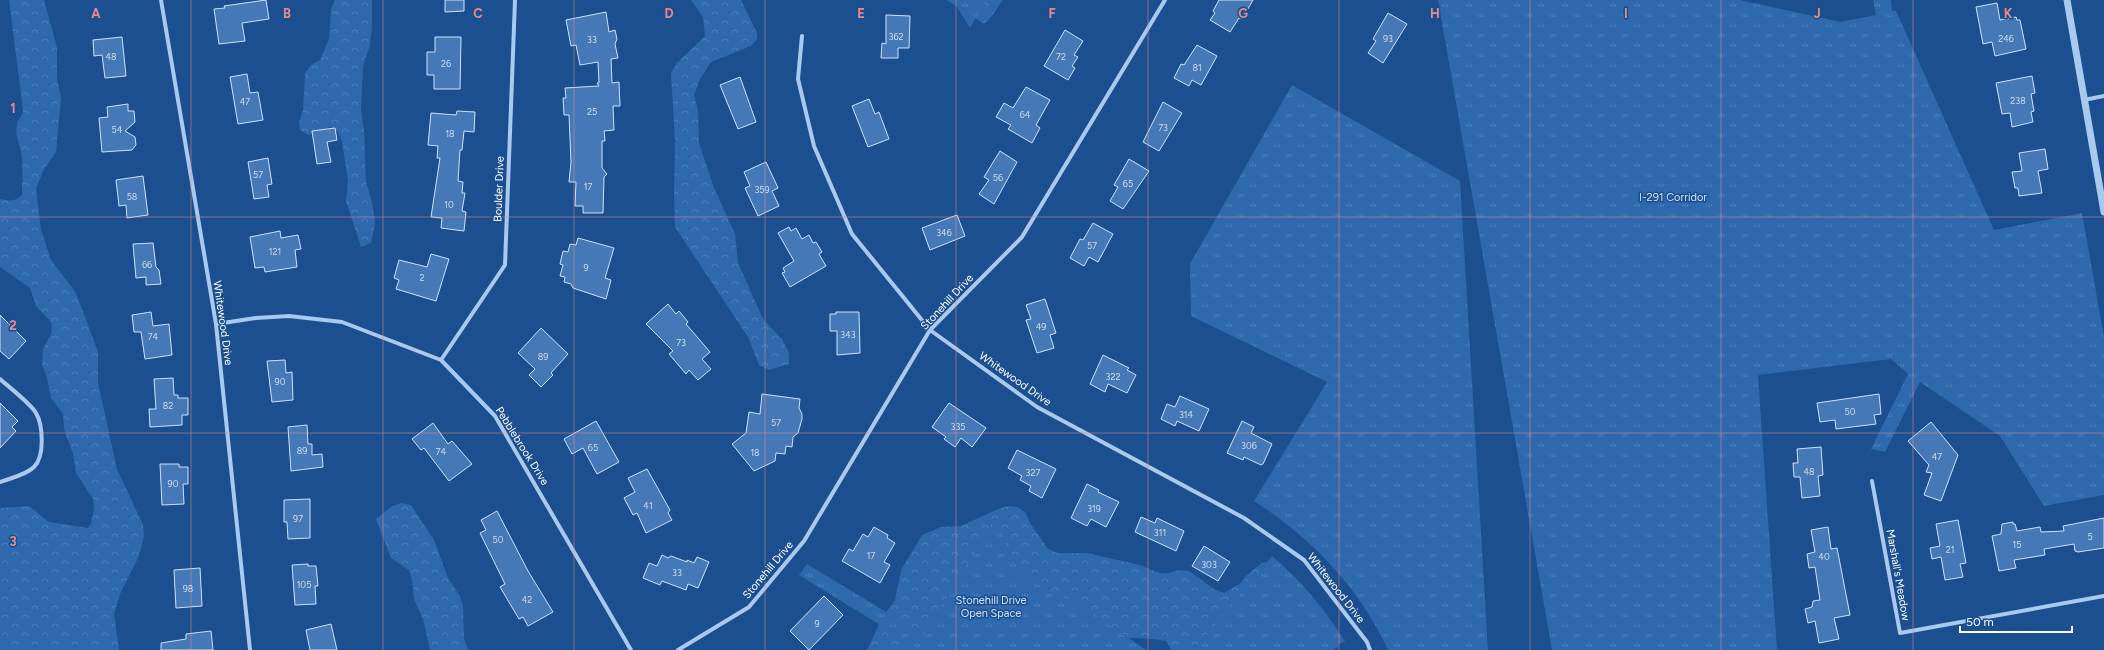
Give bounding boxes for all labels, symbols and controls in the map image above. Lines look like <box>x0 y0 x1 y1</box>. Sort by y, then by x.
text: A <box>91 6 101 21</box>
text: B <box>283 6 291 21</box>
text: C <box>473 6 483 21</box>
text: D <box>664 6 674 21</box>
text: E <box>857 6 865 21</box>
text: F <box>1048 6 1056 21</box>
text: G <box>1238 6 1248 21</box>
text: H <box>1430 6 1440 21</box>
text: I <box>1624 6 1628 21</box>
text: J <box>1813 6 1821 21</box>
text: K <box>2004 6 2013 21</box>
house number: 362 <box>888 31 904 42</box>
house number: 93 <box>1383 33 1393 44</box>
house number: 246 <box>1998 33 2014 44</box>
house number: 33 <box>587 34 597 45</box>
house number: 48 <box>105 51 117 62</box>
house number: 72 <box>1056 51 1066 62</box>
house number: 26 <box>441 58 451 69</box>
house number: 81 <box>1192 62 1202 73</box>
house number: 238 <box>2010 95 2026 106</box>
house number: 47 <box>240 96 250 107</box>
text: 1 <box>10 101 16 116</box>
house number: 25 <box>587 106 597 117</box>
house number: 64 <box>1020 109 1031 120</box>
house number: 73 <box>1158 122 1168 133</box>
house number: 54 <box>112 124 123 135</box>
house number: 18 <box>445 128 455 139</box>
street label: Boulder Drive <box>491 156 507 222</box>
house number: 57 <box>253 169 263 180</box>
house number: 56 <box>993 172 1003 183</box>
house number: 65 <box>1123 178 1133 189</box>
house number: 17 <box>584 181 592 192</box>
house number: 359 <box>754 184 770 195</box>
house number: 58 <box>127 191 138 202</box>
park label: I-291 Corridor <box>1639 191 1707 204</box>
house number: 10 <box>444 199 454 210</box>
house number: 346 <box>936 227 952 238</box>
house number: 57 <box>1087 240 1097 251</box>
house number: 121 <box>269 246 281 257</box>
house number: 66 <box>142 259 152 270</box>
house number: 9 <box>583 262 589 273</box>
house number: 2 <box>419 272 425 283</box>
street label: Stonehill Drive <box>918 272 976 332</box>
street label: Whitewood Drive <box>211 280 235 366</box>
text: 2 <box>9 318 17 333</box>
house number: 49 <box>1036 321 1046 332</box>
house number: 343 <box>840 329 856 340</box>
house number: 74 <box>148 331 159 342</box>
house number: 73 <box>676 337 686 348</box>
street label: Whitewood Drive <box>976 349 1054 409</box>
house number: 89 <box>538 351 548 362</box>
house number: 322 <box>1106 371 1120 382</box>
house number: 90 <box>275 376 286 387</box>
house number: 82 <box>163 400 173 411</box>
street label: Pebblebrook Drive <box>493 404 551 488</box>
house number: 50 <box>1845 406 1856 417</box>
house number: 314 <box>1179 409 1194 420</box>
house number: 57 <box>771 417 781 428</box>
house number: 335 <box>951 421 965 432</box>
house number: 306 <box>1241 440 1257 451</box>
house number: 65 <box>588 442 598 453</box>
house number: 89 <box>297 445 307 456</box>
house number: 74 <box>436 446 447 457</box>
house number: 18 <box>750 447 760 458</box>
house number: 47 <box>1932 451 1942 462</box>
house number: 48 <box>1803 466 1815 477</box>
house number: 327 <box>1026 467 1041 478</box>
house number: 90 <box>168 478 179 489</box>
house number: 41 <box>643 500 653 511</box>
house number: 319 <box>1087 503 1101 514</box>
house number: 97 <box>293 513 303 524</box>
house number: 311 <box>1154 527 1166 538</box>
street label: Marshall's Meadow <box>1884 528 1913 622</box>
house number: 5 <box>2087 531 2093 542</box>
text: 3 <box>9 534 17 549</box>
house number: 50 <box>493 534 504 545</box>
street label: Stonehill Drive <box>740 539 796 601</box>
house number: 15 <box>2013 539 2021 550</box>
house number: 21 <box>1946 544 1954 555</box>
house number: 17 <box>867 550 875 561</box>
street label: Whitewood Drive <box>1305 550 1367 626</box>
house number: 40 <box>1818 551 1830 562</box>
house number: 303 <box>1201 559 1217 570</box>
house number: 33 <box>672 567 682 578</box>
house number: 105 <box>297 579 311 590</box>
house number: 98 <box>183 583 194 594</box>
house number: 42 <box>522 594 532 605</box>
park label: Stonehill Drive Open Space <box>955 594 1027 620</box>
scale bar <box>1960 608 2072 634</box>
text: 50 m <box>1966 615 1994 629</box>
house number: 9 <box>814 618 820 629</box>

